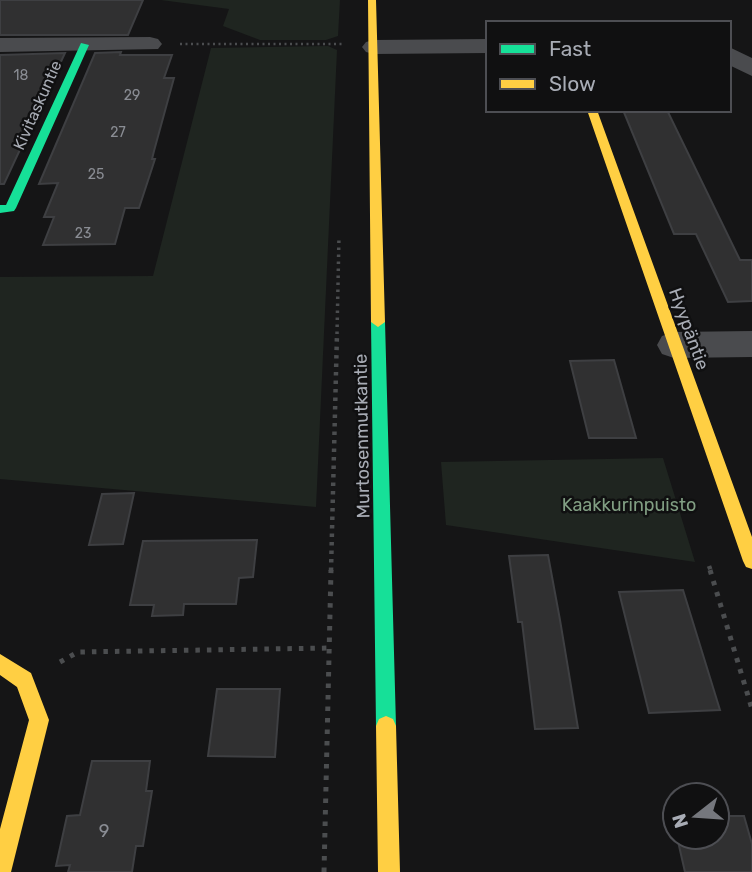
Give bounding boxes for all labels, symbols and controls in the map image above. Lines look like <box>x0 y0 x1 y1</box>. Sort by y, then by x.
legend <box>486 21 731 112</box>
text: Fast <box>549 36 591 61</box>
street label: Kivitaskuntie <box>9 57 66 153</box>
house number: 18 <box>14 67 29 84</box>
text: Slow <box>549 71 596 96</box>
house number: 29 <box>124 87 140 104</box>
house number: 27 <box>110 124 126 141</box>
house number: 25 <box>88 166 104 183</box>
house number: 23 <box>75 225 91 242</box>
street label: Hyypäntie <box>664 285 714 373</box>
street label: Murtosenmutkantie <box>350 353 374 519</box>
park label: Kaakkurinpuisto <box>562 494 696 516</box>
north arrow <box>661 781 731 851</box>
text: N <box>667 811 693 831</box>
house number: 9 <box>99 820 109 842</box>

